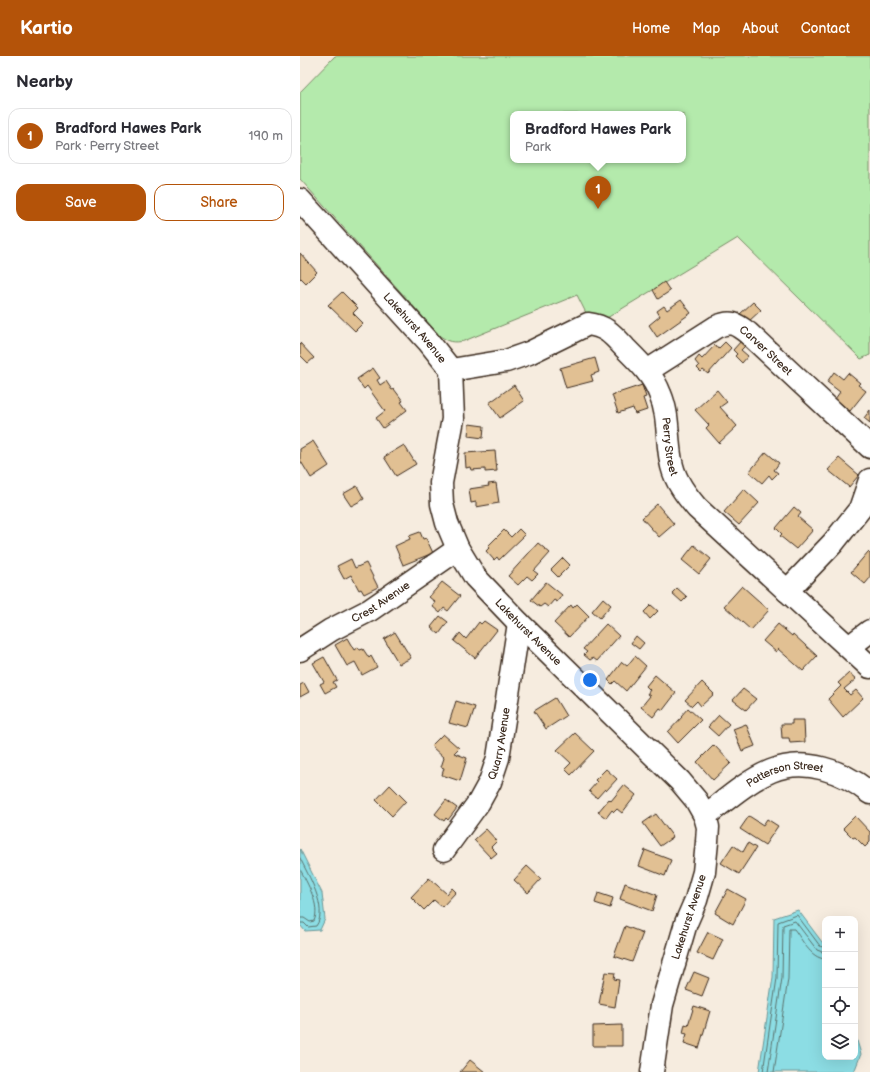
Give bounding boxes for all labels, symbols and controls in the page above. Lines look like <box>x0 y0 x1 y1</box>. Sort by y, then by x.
text: Kartio <box>20 17 73 40</box>
text: Home <box>632 20 670 37</box>
text: Map <box>692 20 720 37</box>
text: About <box>742 20 779 37</box>
text: Contact <box>801 20 850 37</box>
text: Nearby <box>16 72 73 92</box>
popup <box>510 111 686 163</box>
text: Bradford Hawes Park <box>55 119 201 138</box>
text: Bradford Hawes Park <box>525 120 671 139</box>
text: 1 <box>27 128 33 144</box>
text: 190 m <box>249 128 283 144</box>
text: Park · Perry Street <box>55 138 159 154</box>
text: Park <box>525 139 551 155</box>
pin: 1 <box>585 176 611 209</box>
button: Save <box>16 184 146 221</box>
button: Share <box>154 184 284 221</box>
street label: Lakehurst Avenue <box>381 290 450 366</box>
street label: Carver Street <box>737 323 796 378</box>
street label: Perry Street <box>660 416 681 478</box>
street label: Crest Avenue <box>349 578 413 625</box>
street label: Lakehurst Avenue <box>493 596 565 668</box>
your location <box>580 670 600 690</box>
street label: Quarry Avenue <box>485 706 512 781</box>
street label: Patterson Street <box>743 759 825 790</box>
street label: Lakehurst Avenue <box>669 872 709 961</box>
map controls <box>822 916 858 1060</box>
button: + <box>822 916 858 952</box>
button: − <box>822 952 858 988</box>
button: locate <box>822 988 858 1024</box>
button: layers <box>822 1024 858 1060</box>

